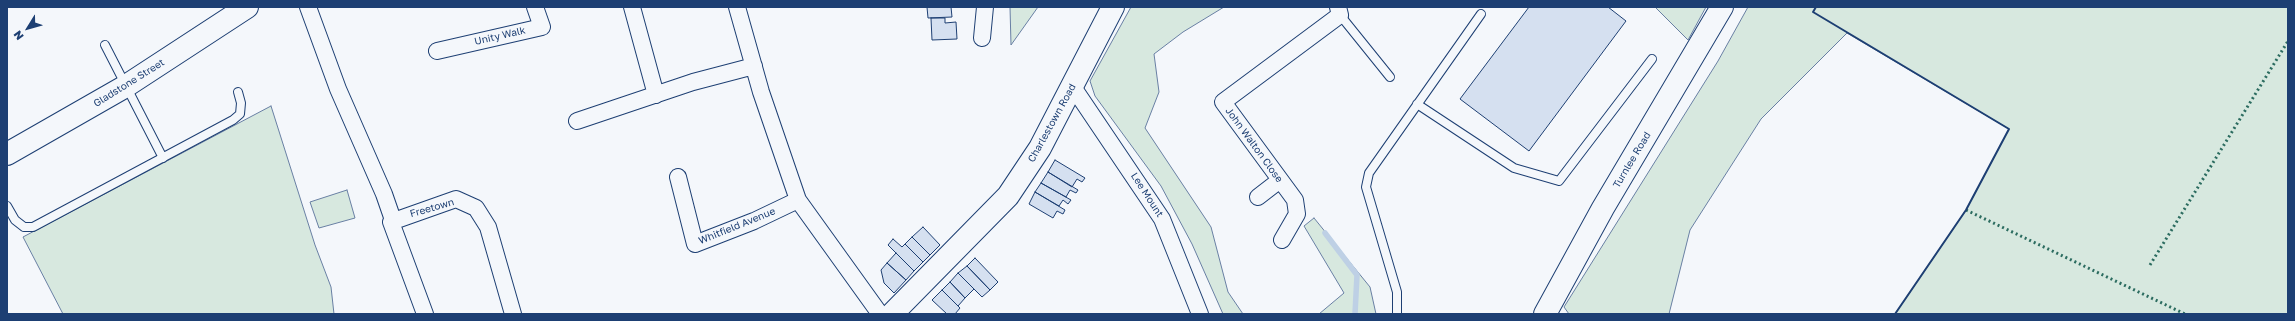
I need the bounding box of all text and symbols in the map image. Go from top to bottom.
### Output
north arrow [8,8,48,48]
street label: Unity Walk [473,24,527,48]
text: N [10,28,26,43]
street label: Gladstone Street [91,56,167,110]
street label: Charlestown Road [1025,82,1079,164]
street label: John Walton Close [1223,105,1285,185]
street label: Turnlee Road [1611,130,1653,190]
street label: Lee Mount [1128,171,1166,219]
street label: Freetown [408,196,456,220]
street label: Whitfield Avenue [697,205,777,247]

